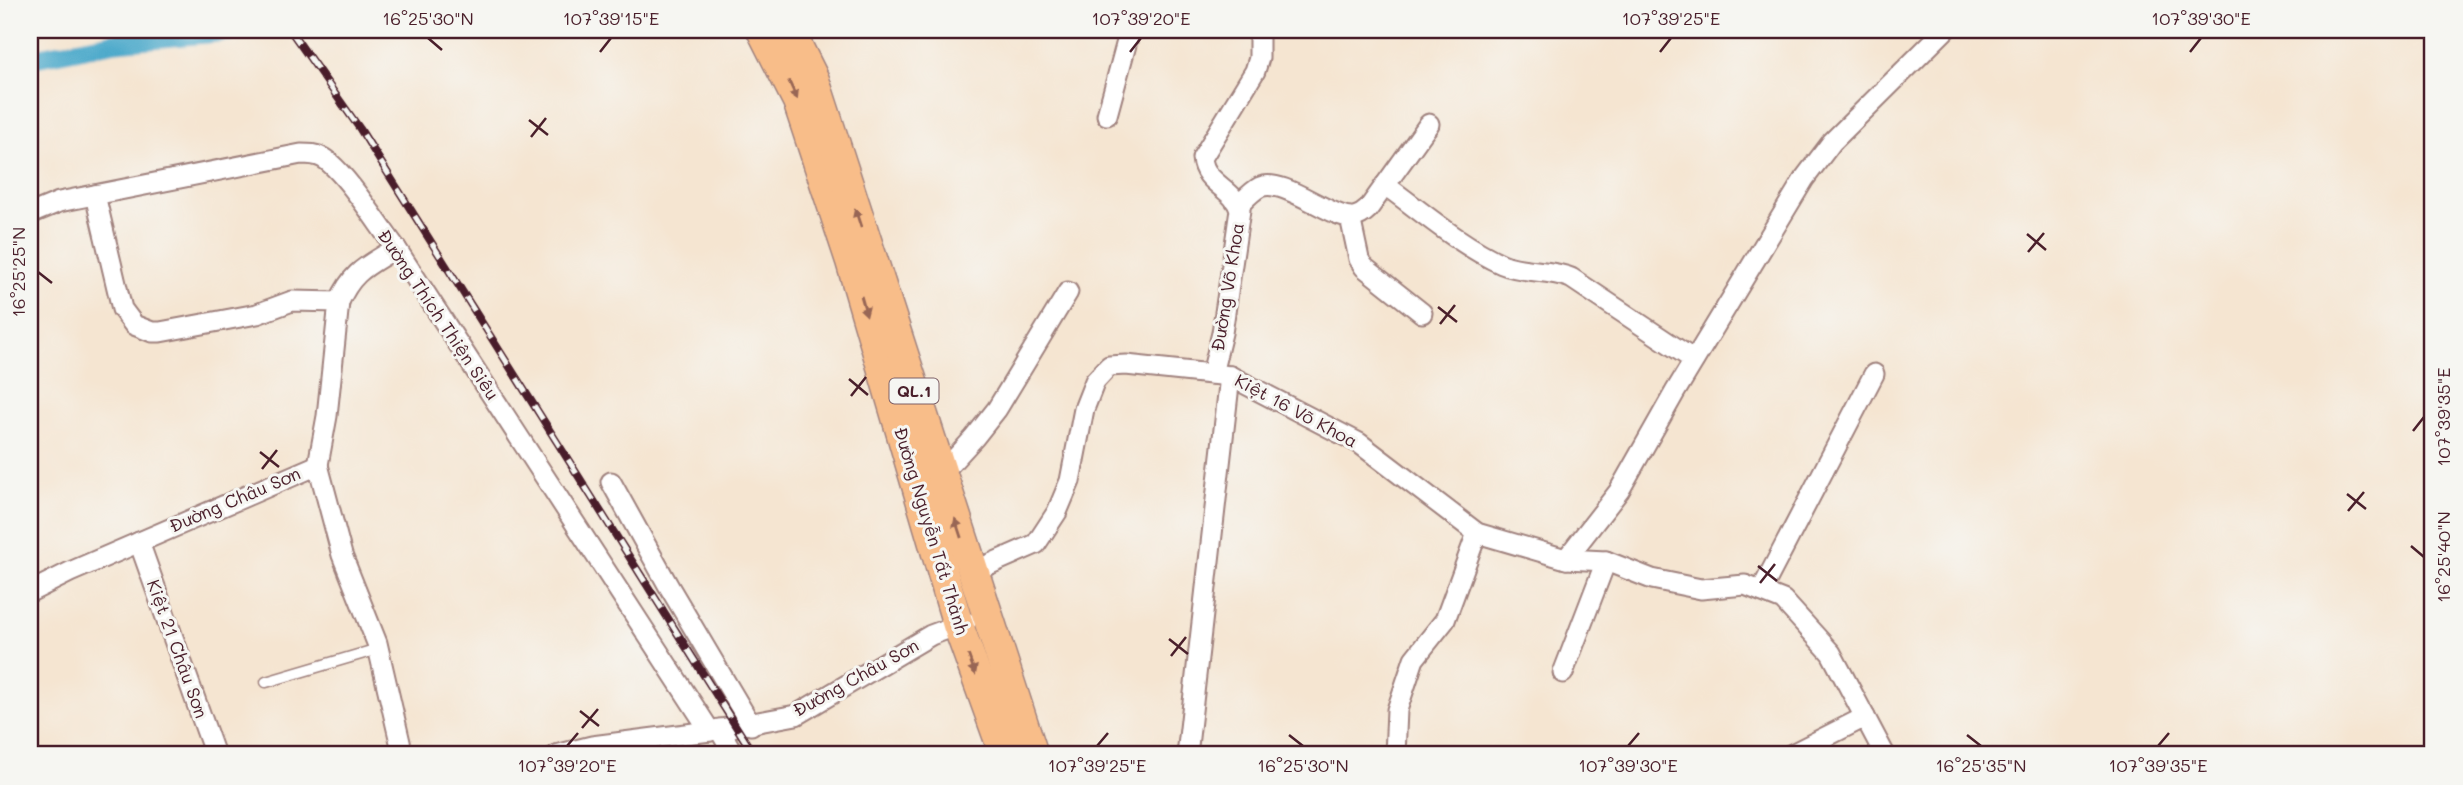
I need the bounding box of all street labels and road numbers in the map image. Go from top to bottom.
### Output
street label: Đường Võ Khoa [1205,221,1249,353]
street label: Đường Thích Thiện Siêu [373,224,505,405]
street label: Kiệt 16 Võ Khoa [1231,368,1362,453]
road number: QL.1 [890,378,939,404]
street label: Đường Nguyễn Tất Thành [889,424,975,637]
street label: Đường Châu Sơn [165,461,304,538]
street label: Kiệt 21 Châu Sơn [142,576,214,721]
street label: Đường Châu Sơn [788,633,923,722]

